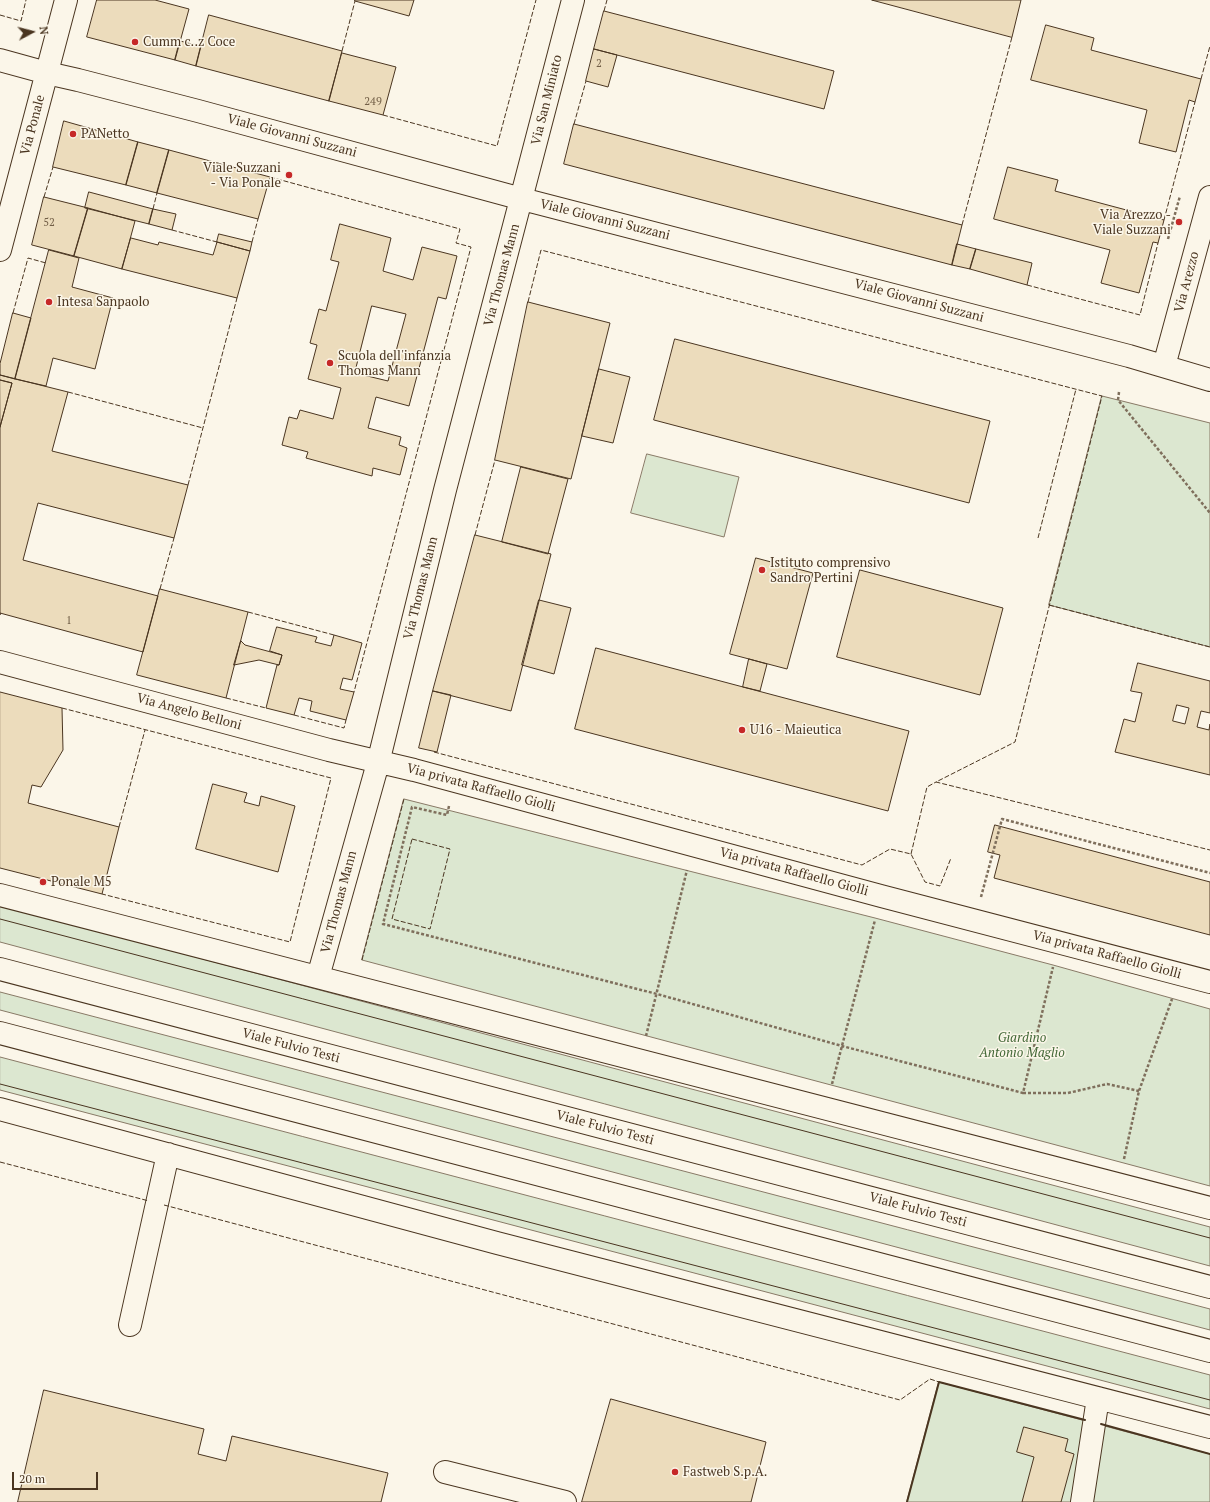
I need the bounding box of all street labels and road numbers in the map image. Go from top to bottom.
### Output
street label: Via San Miniato [528,53,566,147]
street label: Via Ponale [17,93,49,157]
street label: Viale Giovanni Suzzani [226,111,358,161]
street label: Viale Giovanni Suzzani [538,196,672,244]
street label: Via Thomas Mann [481,222,523,328]
street label: Via Arezzo [1171,250,1203,314]
street label: Viale Giovanni Suzzani [853,276,985,326]
street label: Via Thomas Mann [401,535,441,641]
street label: Via Angelo Belloni [135,690,243,734]
street label: Via privata Raffaello Giolli [405,761,557,815]
street label: Via privata Raffaello Giolli [718,845,870,899]
street label: Via Thomas Mann [318,849,360,955]
street label: Via privata Raffaello Giolli [1031,928,1183,982]
street label: Viale Fulvio Testi [240,1025,342,1067]
street label: Viale Fulvio Testi [554,1107,656,1149]
street label: Viale Fulvio Testi [867,1189,969,1231]

